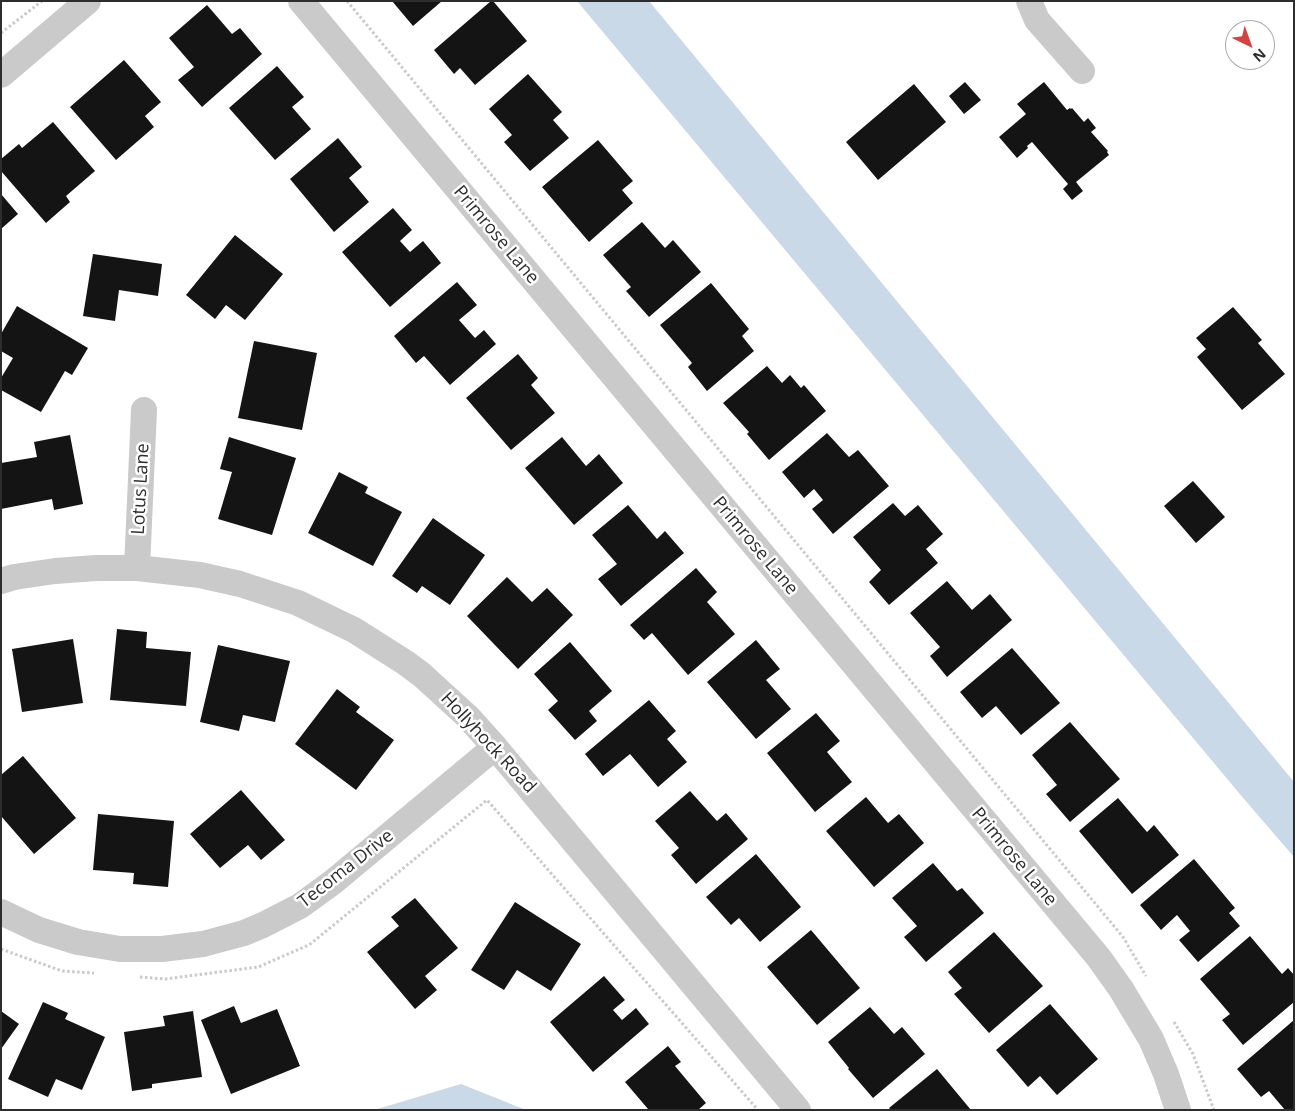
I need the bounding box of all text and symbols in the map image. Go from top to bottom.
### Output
north arrow [1225,20,1275,70]
text: N [1249,45,1270,67]
street label: Primrose Lane [449,182,543,288]
street label: Lotus Lane [128,443,154,535]
street label: Primrose Lane [708,493,802,599]
street label: Hollyhock Road [436,688,540,798]
street label: Primrose Lane [967,804,1061,910]
street label: Tecoma Drive [294,825,398,913]

